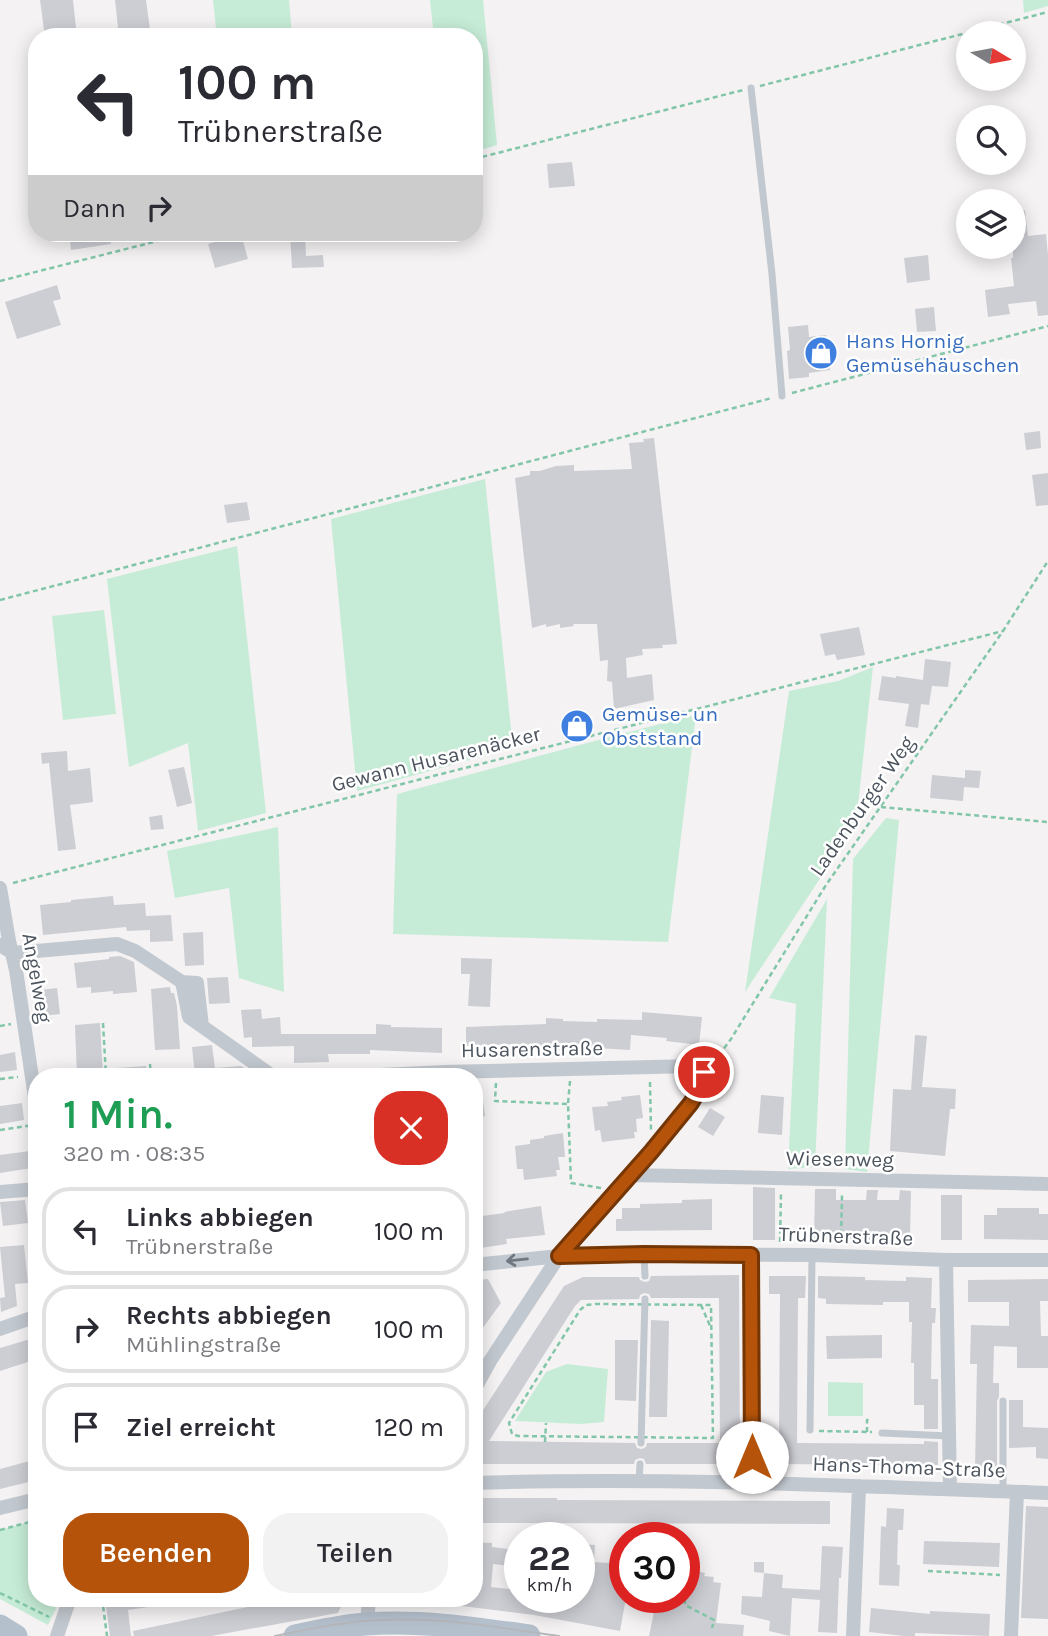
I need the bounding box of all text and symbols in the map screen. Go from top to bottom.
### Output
north arrow [956,21,1026,91]
map controls [956,21,1026,259]
text: 100 m [178,54,316,111]
icon: left [63,56,154,147]
button: search [956,105,1026,175]
text: Trübnerstraße [178,113,383,150]
icon: right [140,189,178,227]
button: layers [956,189,1026,259]
text: Dann [63,193,126,224]
place label: Hans Hornig Gemüsehäuschen [846,329,1019,377]
shop icon: Hans Hornig Gemüsehäuschen [802,334,840,372]
place label: Gemüse- un Obststand [602,702,718,750]
shop icon: Gemüse- un Obststand [558,707,596,745]
street label: Gewann Husarenäcker [329,721,543,797]
street label: Ladenburger Weg [805,731,919,881]
street label: Angelweg [17,931,57,1025]
street label: Husarenstraße [461,1036,603,1062]
pin [674,1042,734,1102]
icon: arrive [685,1053,723,1091]
text: 1 Min. [63,1089,173,1139]
button: close [374,1091,448,1165]
text: 320 m · 08:35 [63,1140,205,1167]
street label: Wiesenweg [786,1146,894,1172]
text: Links abbiegen [126,1202,314,1233]
icon: left [67,1212,105,1250]
text: 100 m [374,1216,444,1247]
street label: Trübnerstraße [778,1222,914,1250]
text: Trübnerstraße [126,1233,273,1260]
one-way arrow [506,1254,529,1267]
text: Rechts abbiegen [126,1300,332,1331]
icon: right [67,1310,105,1348]
text: 100 m [374,1314,444,1345]
text: Mühlingstraße [126,1331,281,1358]
icon: arrive [67,1408,105,1446]
text: Ziel erreicht [126,1412,276,1443]
text: 120 m [374,1412,444,1443]
position arrow [715,1420,789,1494]
street label: Hans-Thoma-Straße [812,1452,1006,1482]
button: Beenden [63,1513,249,1593]
button: Teilen [263,1513,448,1593]
speed limit sign: 30 [609,1522,700,1613]
text: 22 [528,1538,571,1579]
text: km/h [527,1574,572,1596]

